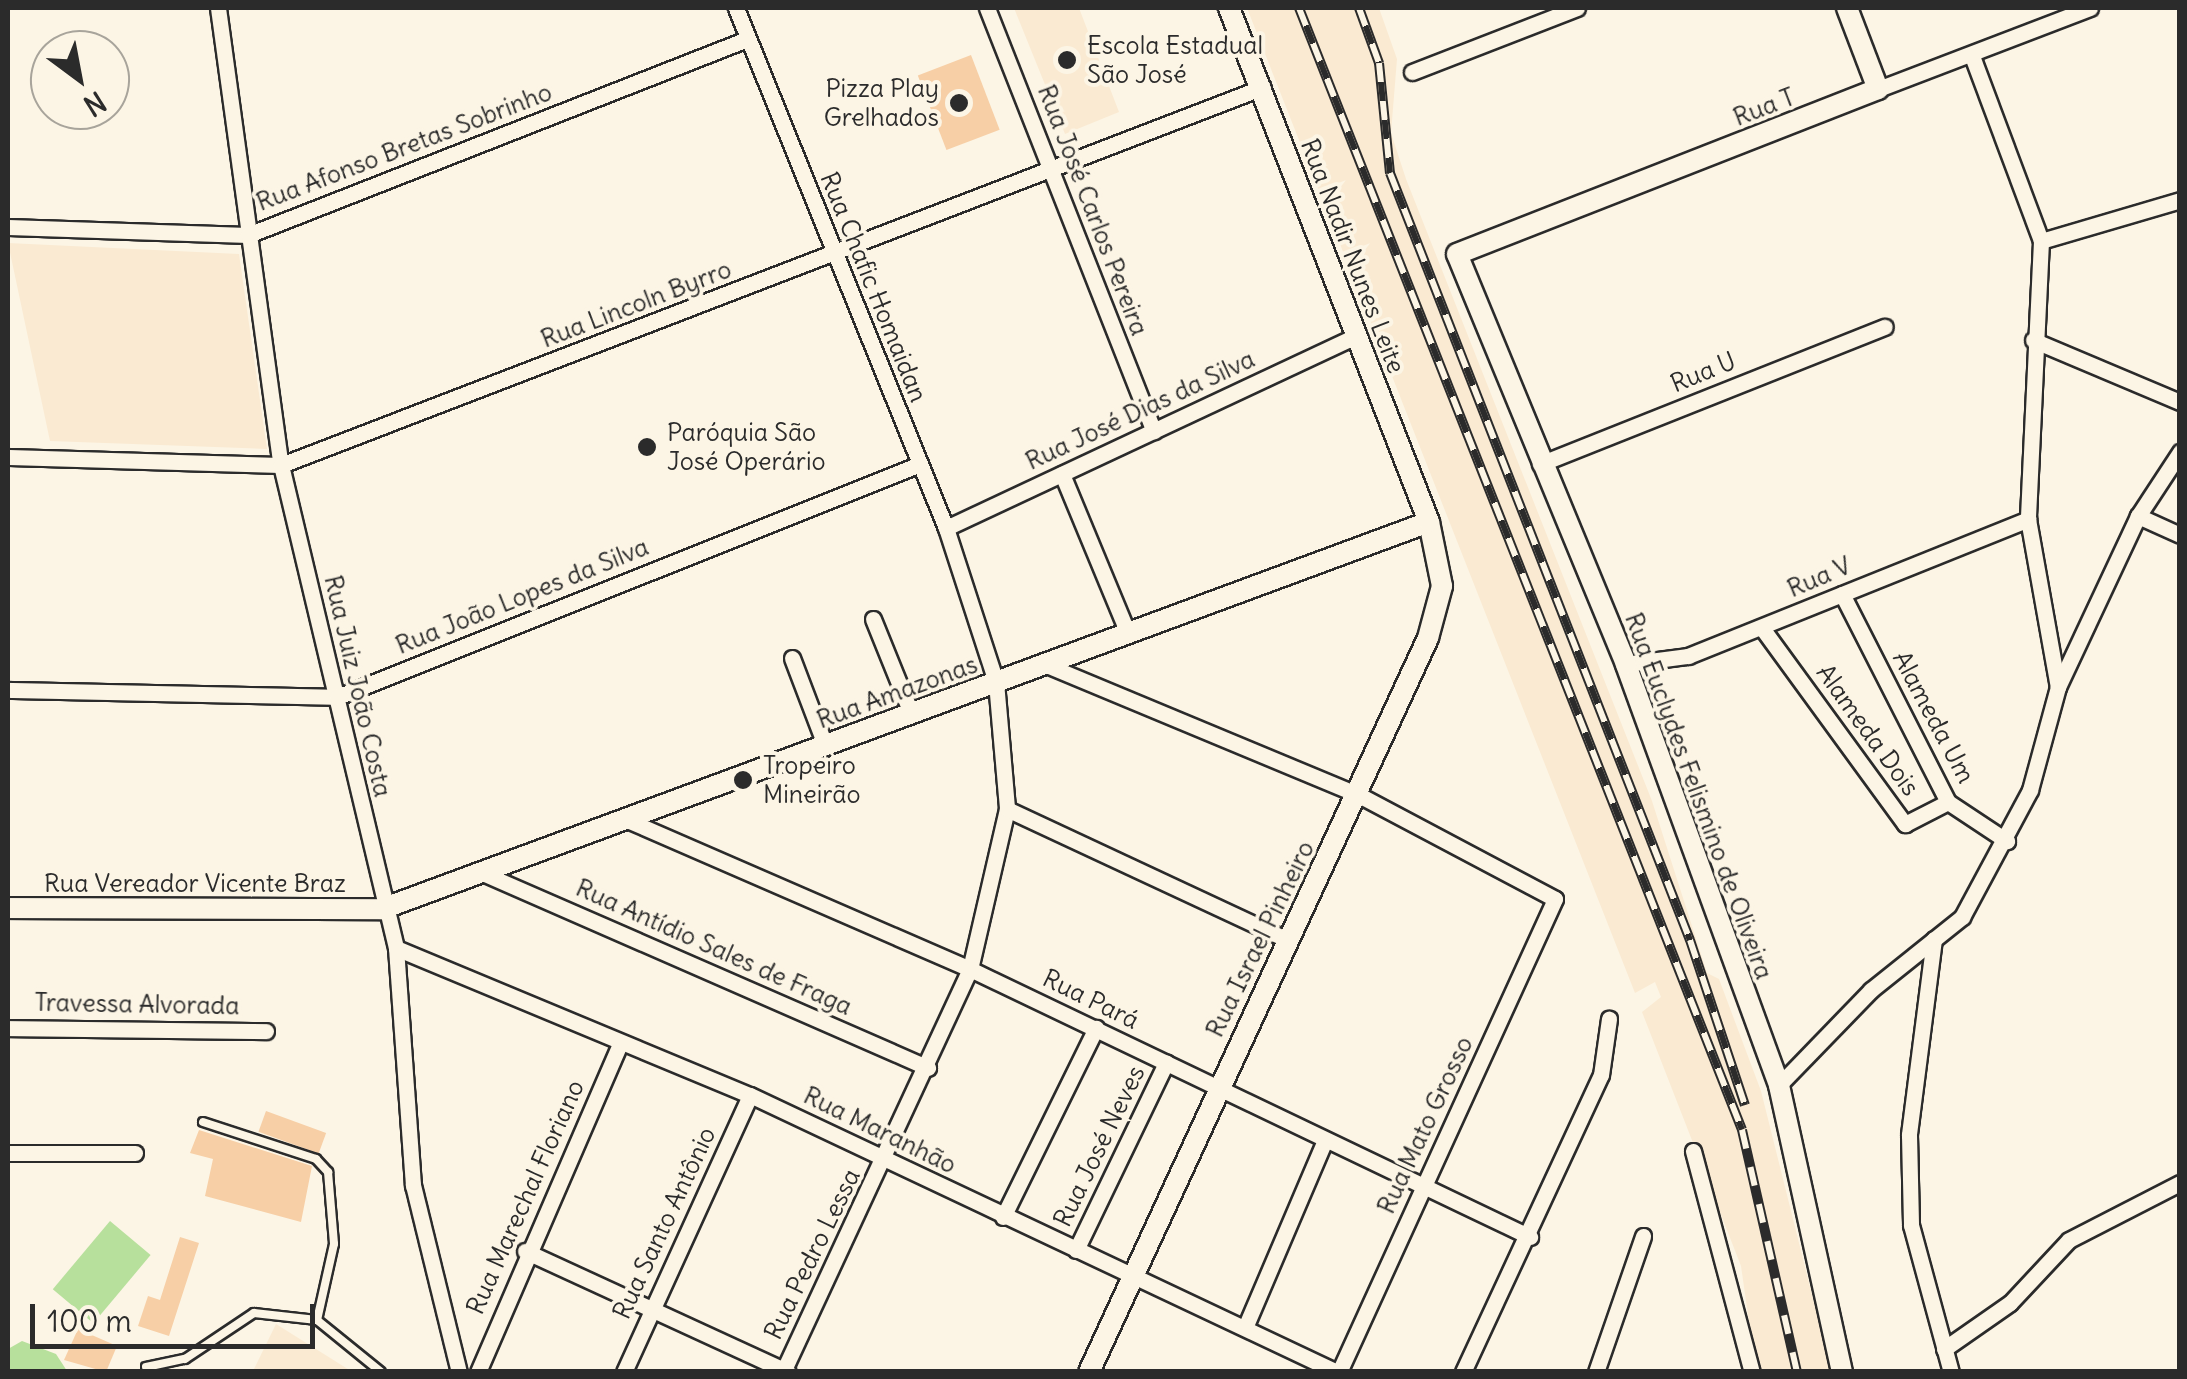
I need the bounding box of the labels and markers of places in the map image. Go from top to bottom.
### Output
place label: Escola Estadual São José [1087,31,1263,90]
marker: Escola Estadual São José [1056,49,1078,71]
place label: Pizza Play Grelhados [824,74,939,133]
marker: Pizza Play Grelhados [948,92,970,114]
place label: Paróquia São José Operário [667,418,826,477]
marker: Paróquia São José Operário [636,436,658,458]
place label: Tropeiro Mineirão [763,751,860,810]
marker: Tropeiro Mineirão [732,769,754,791]

